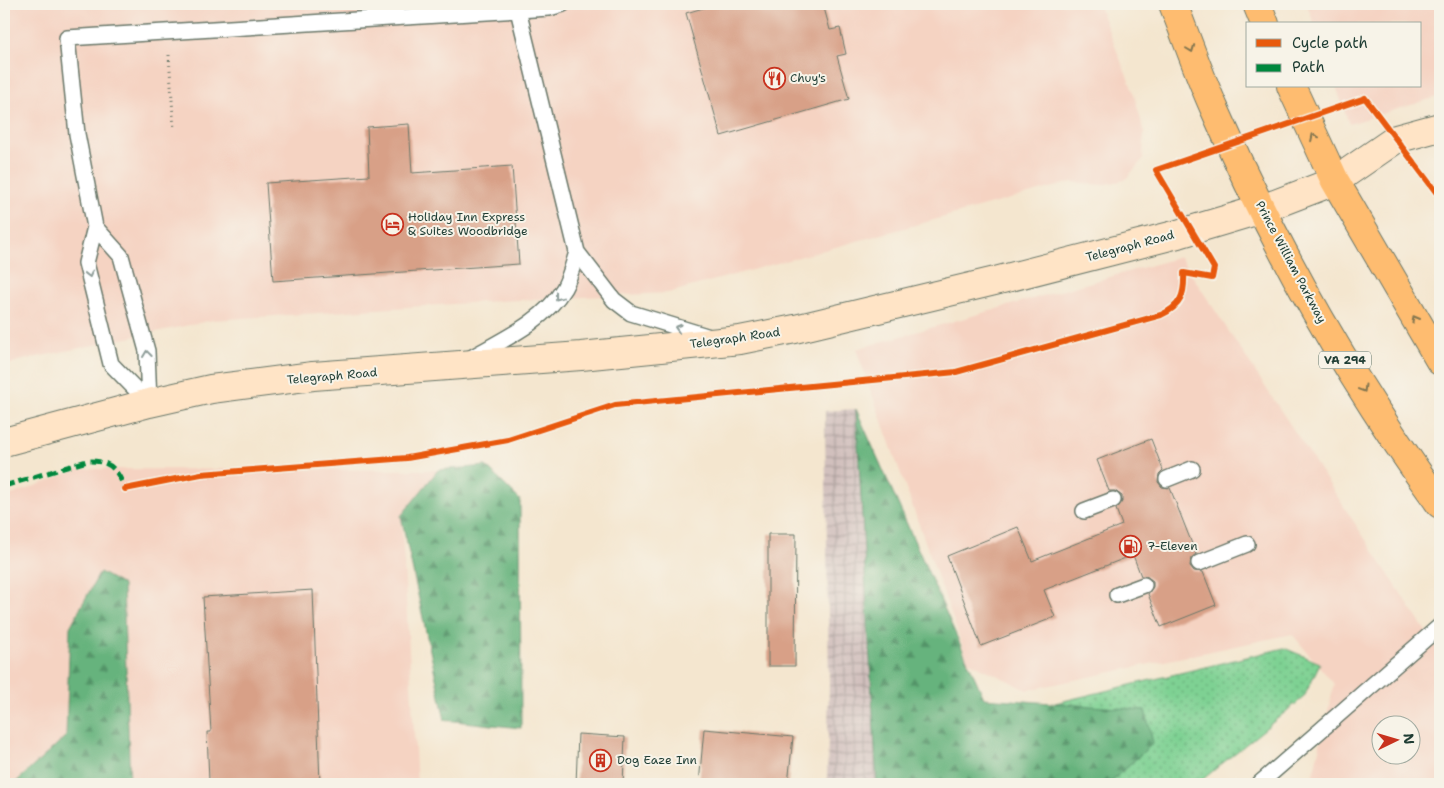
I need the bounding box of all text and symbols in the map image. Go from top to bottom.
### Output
legend [1246,22,1422,88]
text: Cycle path [1292,33,1368,53]
one-way arrow [1185,44,1195,53]
text: Path [1292,57,1325,77]
restaurant icon: Chuy's [762,66,786,90]
place label: Chuy's [790,70,826,86]
one-way arrow [1309,133,1320,142]
street label: Prince William Parkway [1252,198,1330,326]
place label: Holiday Inn Express & Suites Woodbridge [408,209,528,239]
hotel icon: Holiday Inn Express & Suites Woodbridge [380,212,404,236]
street label: Telegraph Road [1084,226,1176,265]
one-way arrow [83,270,94,279]
one-way arrow [555,291,564,301]
one-way arrow [1411,316,1421,325]
one-way arrow [674,323,683,333]
street label: Telegraph Road [689,324,781,352]
one-way arrow [142,350,153,358]
road number: VA 294 [1319,352,1371,368]
street label: Telegraph Road [286,364,378,388]
one-way arrow [1356,383,1366,392]
fuel station icon: 7-Eleven [1119,534,1143,558]
place label: 7-Eleven [1147,538,1198,554]
north arrow [1372,716,1422,766]
text: N [1400,733,1418,745]
building icon: Dog Eaze Inn [589,748,613,772]
place label: Dog Eaze Inn [617,752,697,768]

